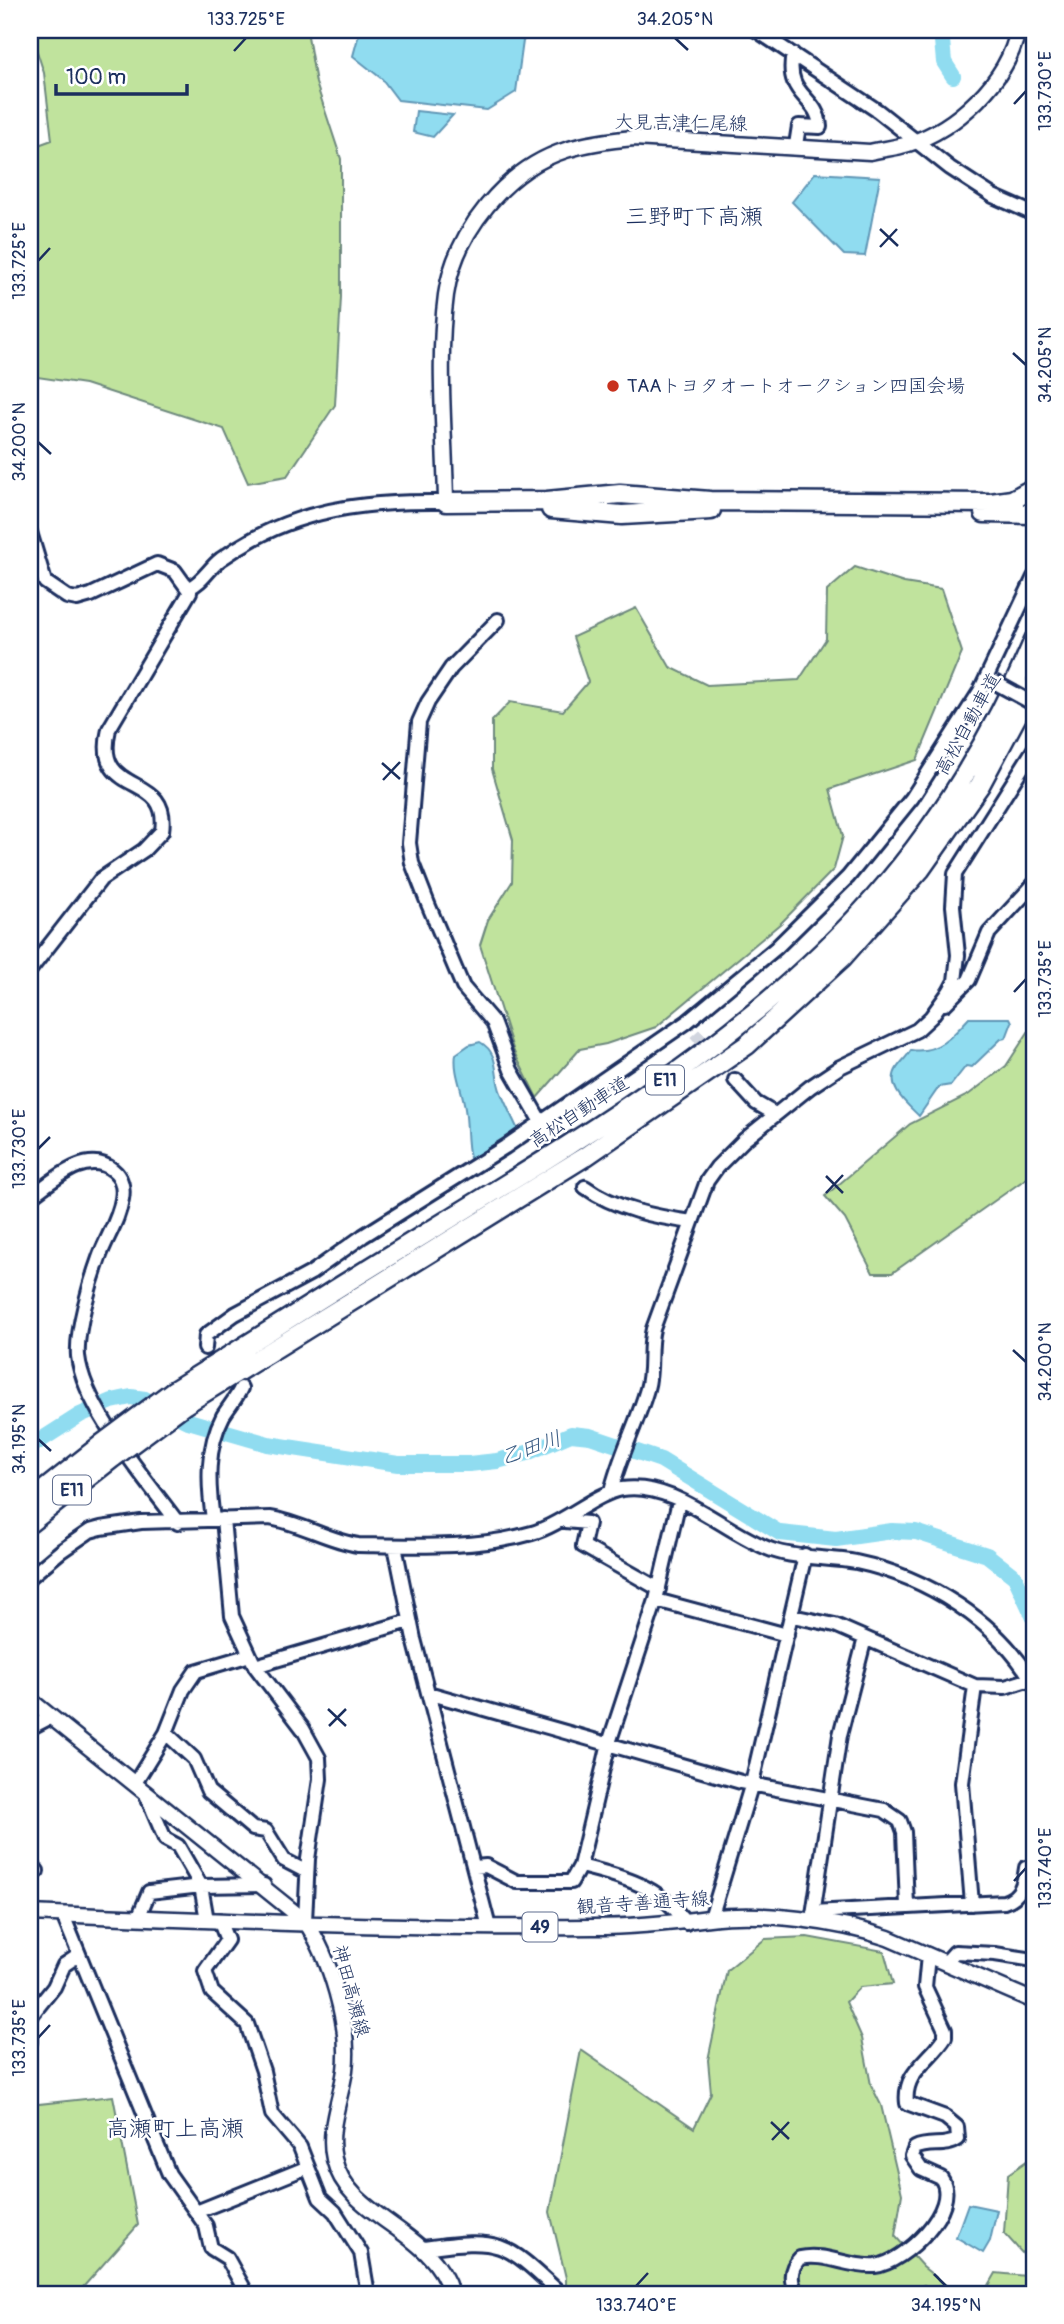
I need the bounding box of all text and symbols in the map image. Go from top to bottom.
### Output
text: 133.725°E [207,8,285,31]
text: 34.205°N [637,8,713,31]
text: 133.730°E [1034,51,1057,131]
scale bar [56,52,187,96]
text: 100 m [66,64,126,91]
street label: 大見吉津仁尾線 [614,110,748,136]
district label: 三野町下高瀬 [625,202,763,231]
text: 133.725°E [8,222,31,300]
text: 34.205°N [1034,327,1057,403]
place label: TAAトヨタオートオークション四国会場 [627,374,965,398]
marker: TAAトヨタオートオークション四国会場 [605,378,621,394]
text: 34.200°N [8,402,31,482]
street label: 高松自動車道 [930,668,1006,780]
text: 133.735°E [1034,940,1057,1018]
road number: E11 [646,1065,684,1094]
street label: 高松自動車道 [525,1071,633,1153]
text: 133.730°E [8,1109,31,1189]
text: 34.200°N [1034,1322,1057,1402]
text: 34.195°N [8,1404,31,1474]
water label: 乙田川 [497,1425,565,1471]
road number: E11 [53,1476,91,1504]
text: 133.740°E [1034,1828,1057,1908]
street label: 観音寺善通寺線 [576,1886,710,1920]
road number: 49 [522,1912,558,1941]
street label: 神田高瀬線 [327,1942,375,2040]
text: 133.735°E [8,1999,31,2077]
district label: 高瀬町上高瀬 [106,2114,244,2143]
text: 133.740°E [596,2294,676,2317]
text: 34.195°N [911,2294,981,2317]

